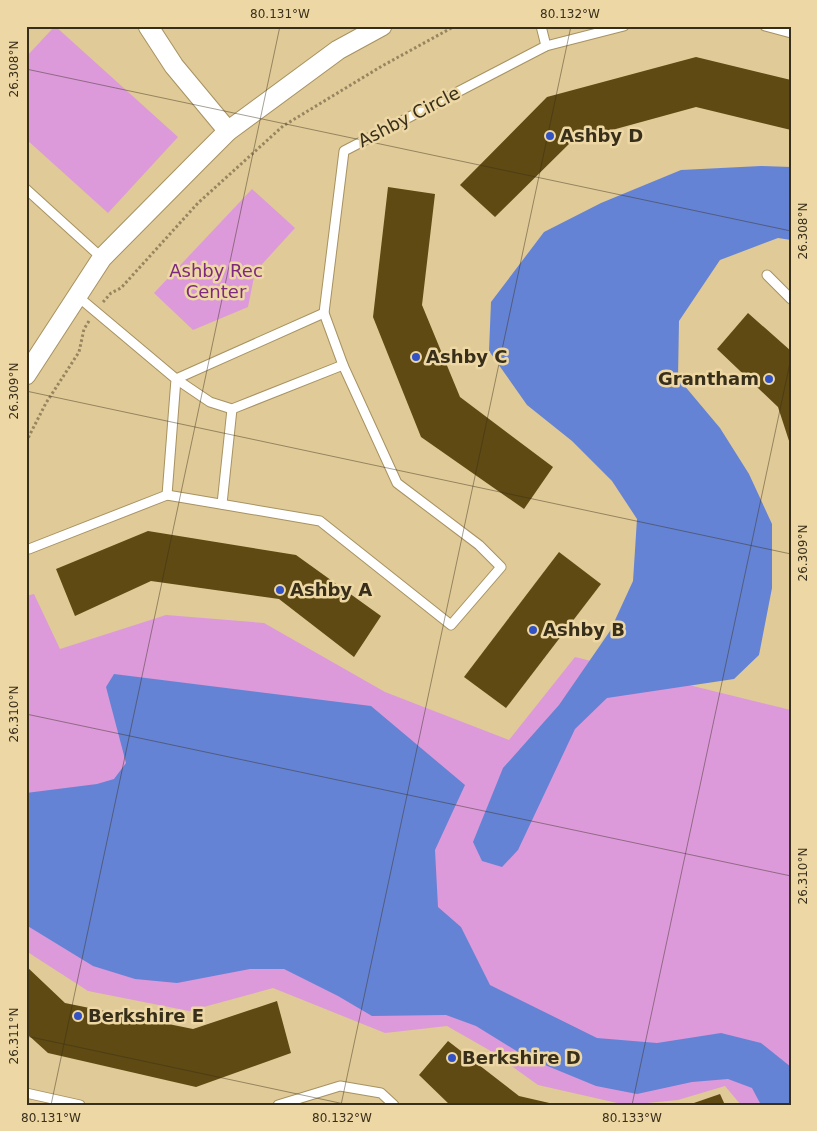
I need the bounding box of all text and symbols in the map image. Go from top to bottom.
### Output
text: 80.131°W [250,7,310,21]
text: 80.132°W [540,7,600,21]
text: 26.308°N [7,41,21,97]
street label: Ashby Circle [354,82,463,151]
place label: Ashby D [560,125,643,146]
marker: Ashby D [544,130,556,142]
text: 26.308°N [796,203,810,259]
park label: Ashby Rec Center [169,260,263,302]
place label: Ashby C [426,346,508,367]
marker: Ashby C [410,351,422,363]
text: 26.309°N [7,363,21,419]
place label: Grantham [658,368,759,389]
marker: Grantham [763,373,775,385]
text: 26.309°N [796,525,810,581]
place label: Ashby A [290,579,372,600]
marker: Ashby A [274,584,286,596]
place label: Ashby B [543,619,625,640]
marker: Ashby B [527,624,539,636]
text: 26.310°N [7,686,21,742]
text: 26.310°N [796,848,810,904]
place label: Berkshire E [88,1005,204,1026]
text: 26.311°N [7,1008,21,1064]
marker: Berkshire E [72,1010,84,1022]
place label: Berkshire D [462,1047,581,1068]
marker: Berkshire D [446,1052,458,1064]
text: 80.131°W [21,1111,81,1125]
text: 80.132°W [312,1111,372,1125]
text: 80.133°W [602,1111,662,1125]

